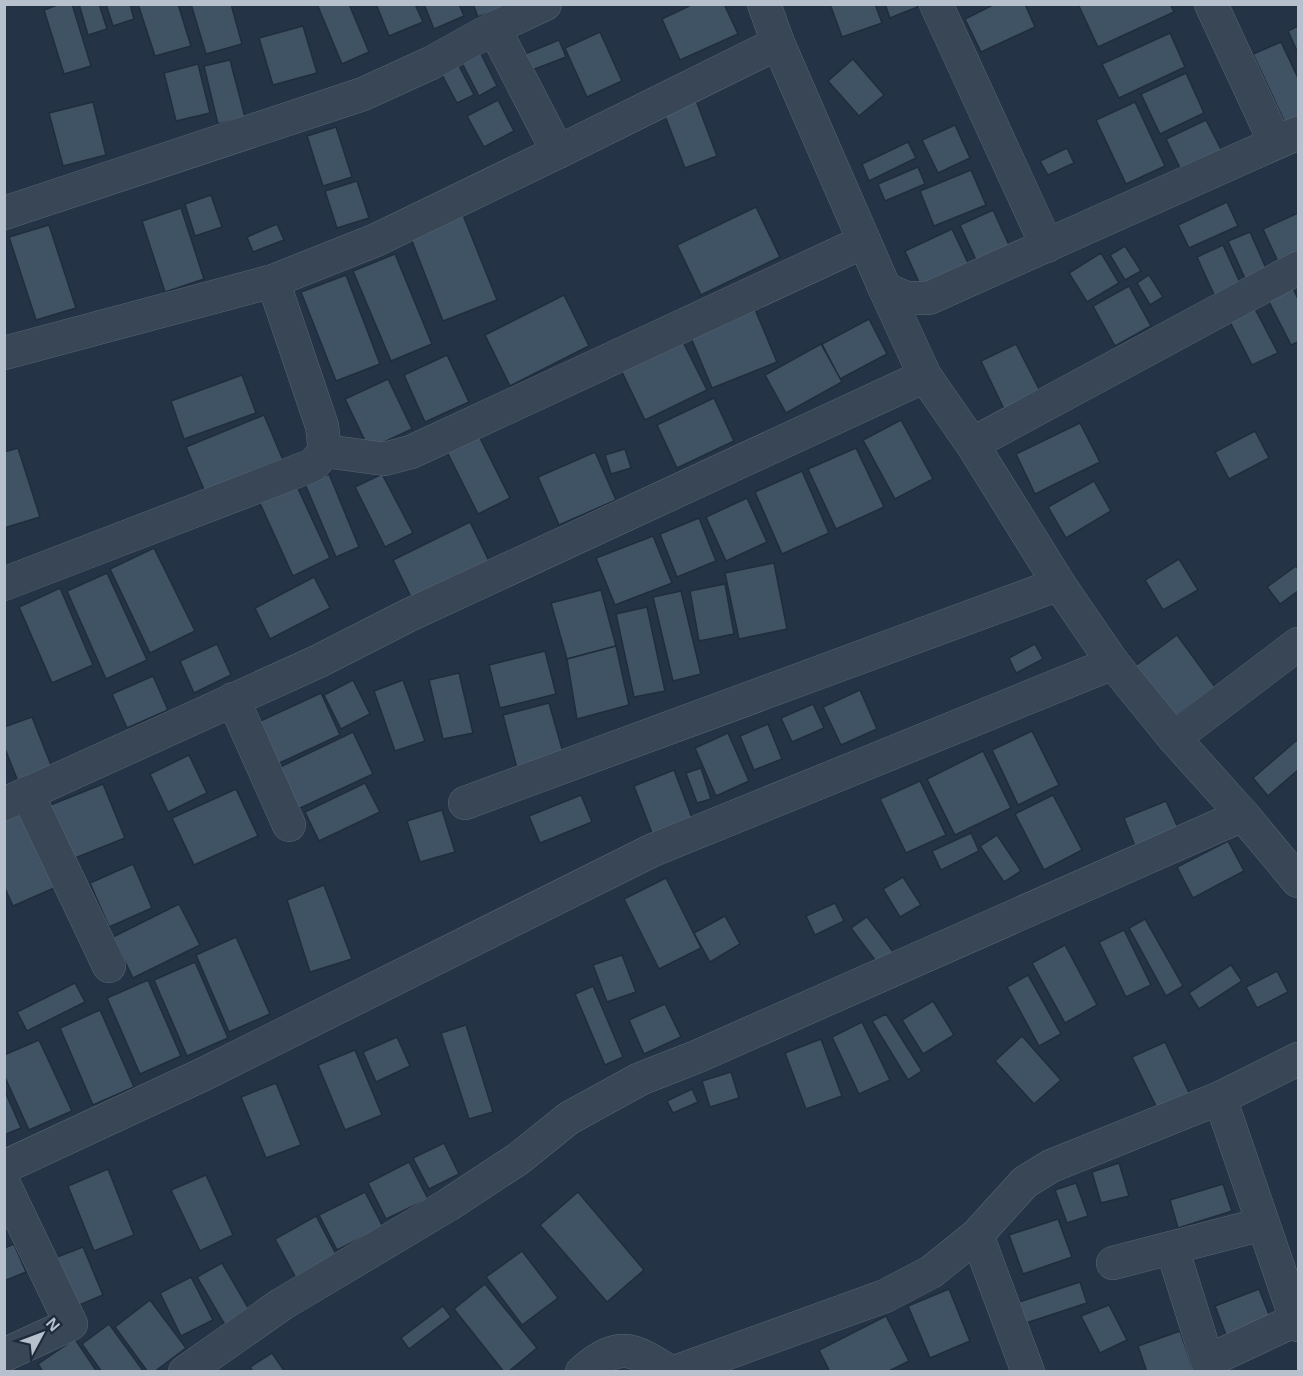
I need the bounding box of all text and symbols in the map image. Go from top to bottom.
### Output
north arrow [12,1304,72,1364]
text: N [43,1315,63,1334]

